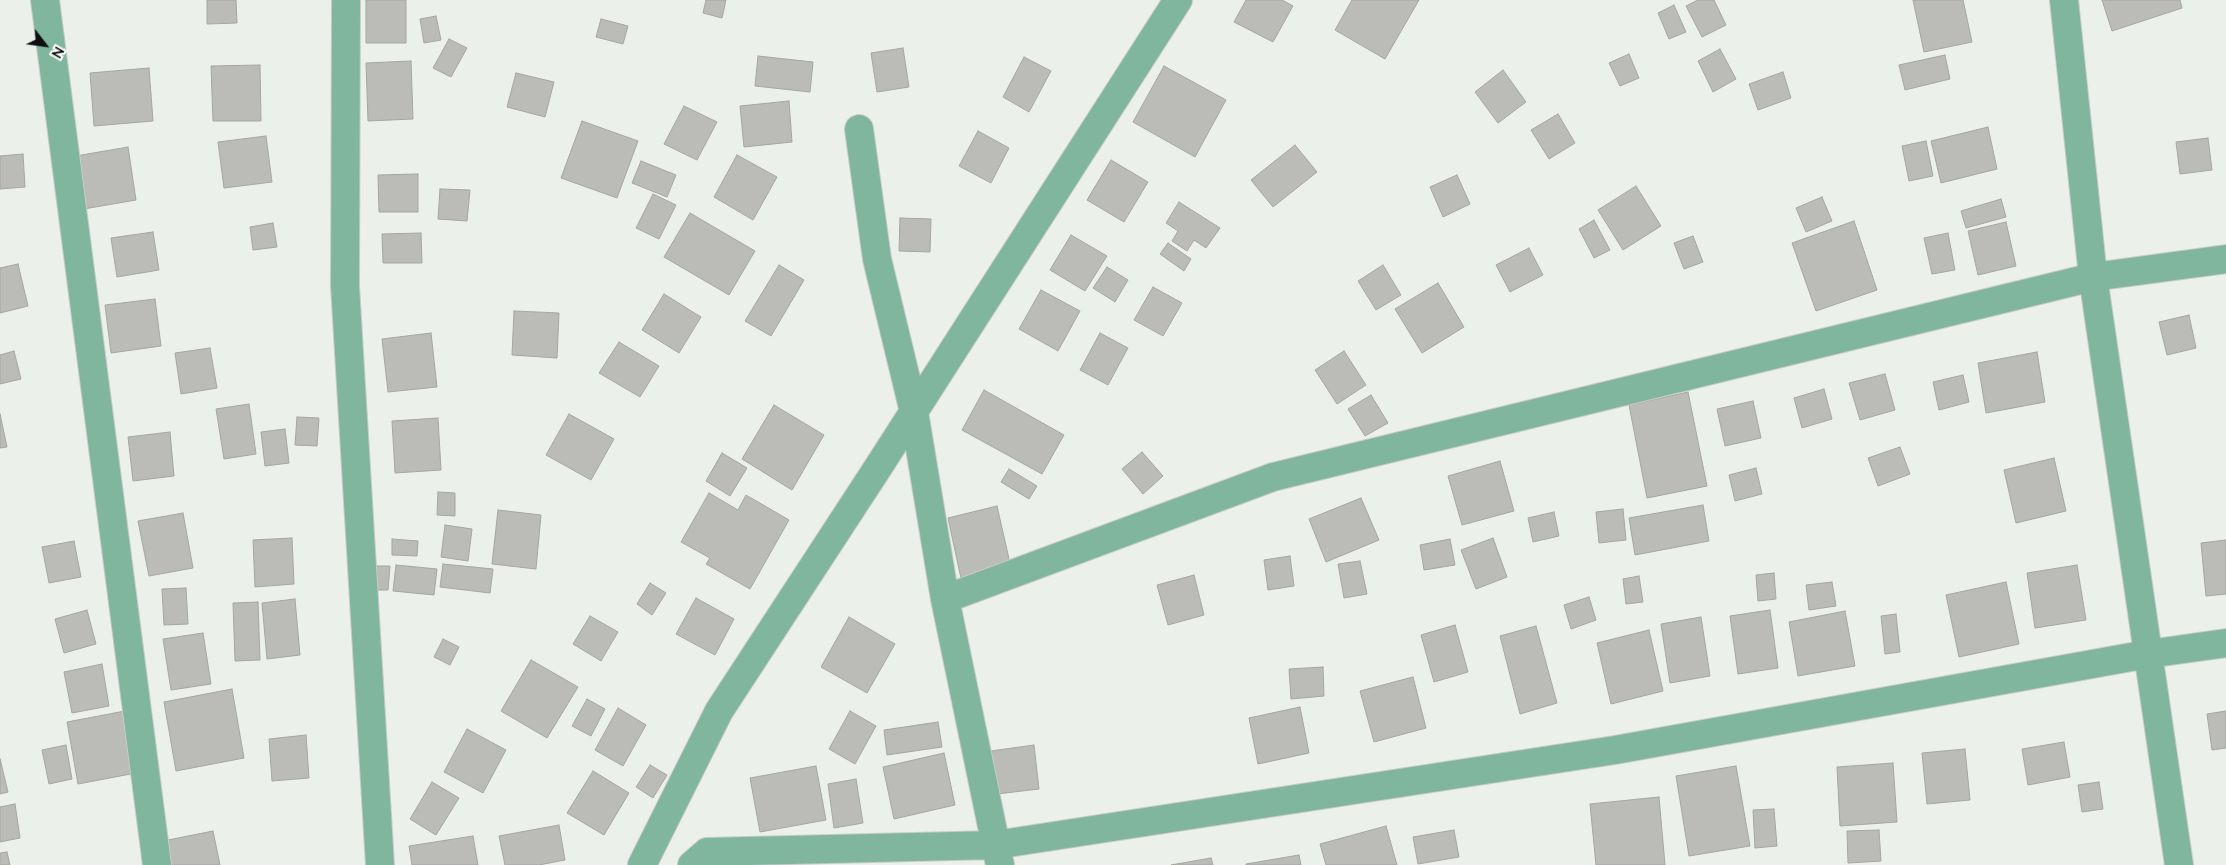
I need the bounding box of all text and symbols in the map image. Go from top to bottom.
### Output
north arrow [20,20,70,70]
text: N [48,43,68,62]

